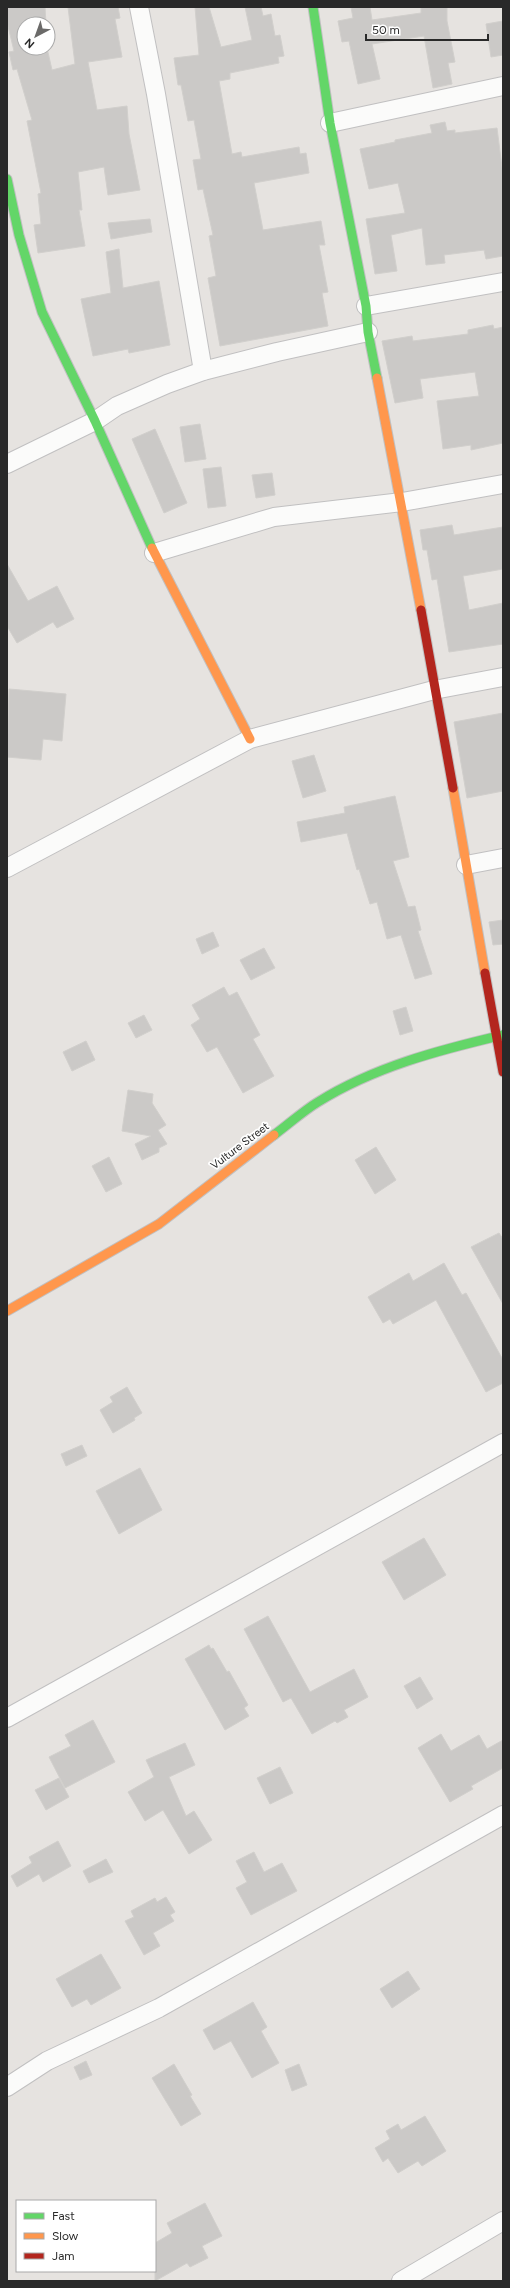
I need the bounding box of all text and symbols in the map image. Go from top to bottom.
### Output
north arrow [16,16,56,56]
scale bar [366,16,488,42]
text: 50 m [372,23,400,37]
text: N [22,35,37,51]
street label: Vulture Street [208,1120,272,1172]
legend [16,2200,156,2272]
text: Fast [52,2209,75,2223]
text: Slow [52,2229,79,2243]
text: Jam [52,2249,75,2263]

